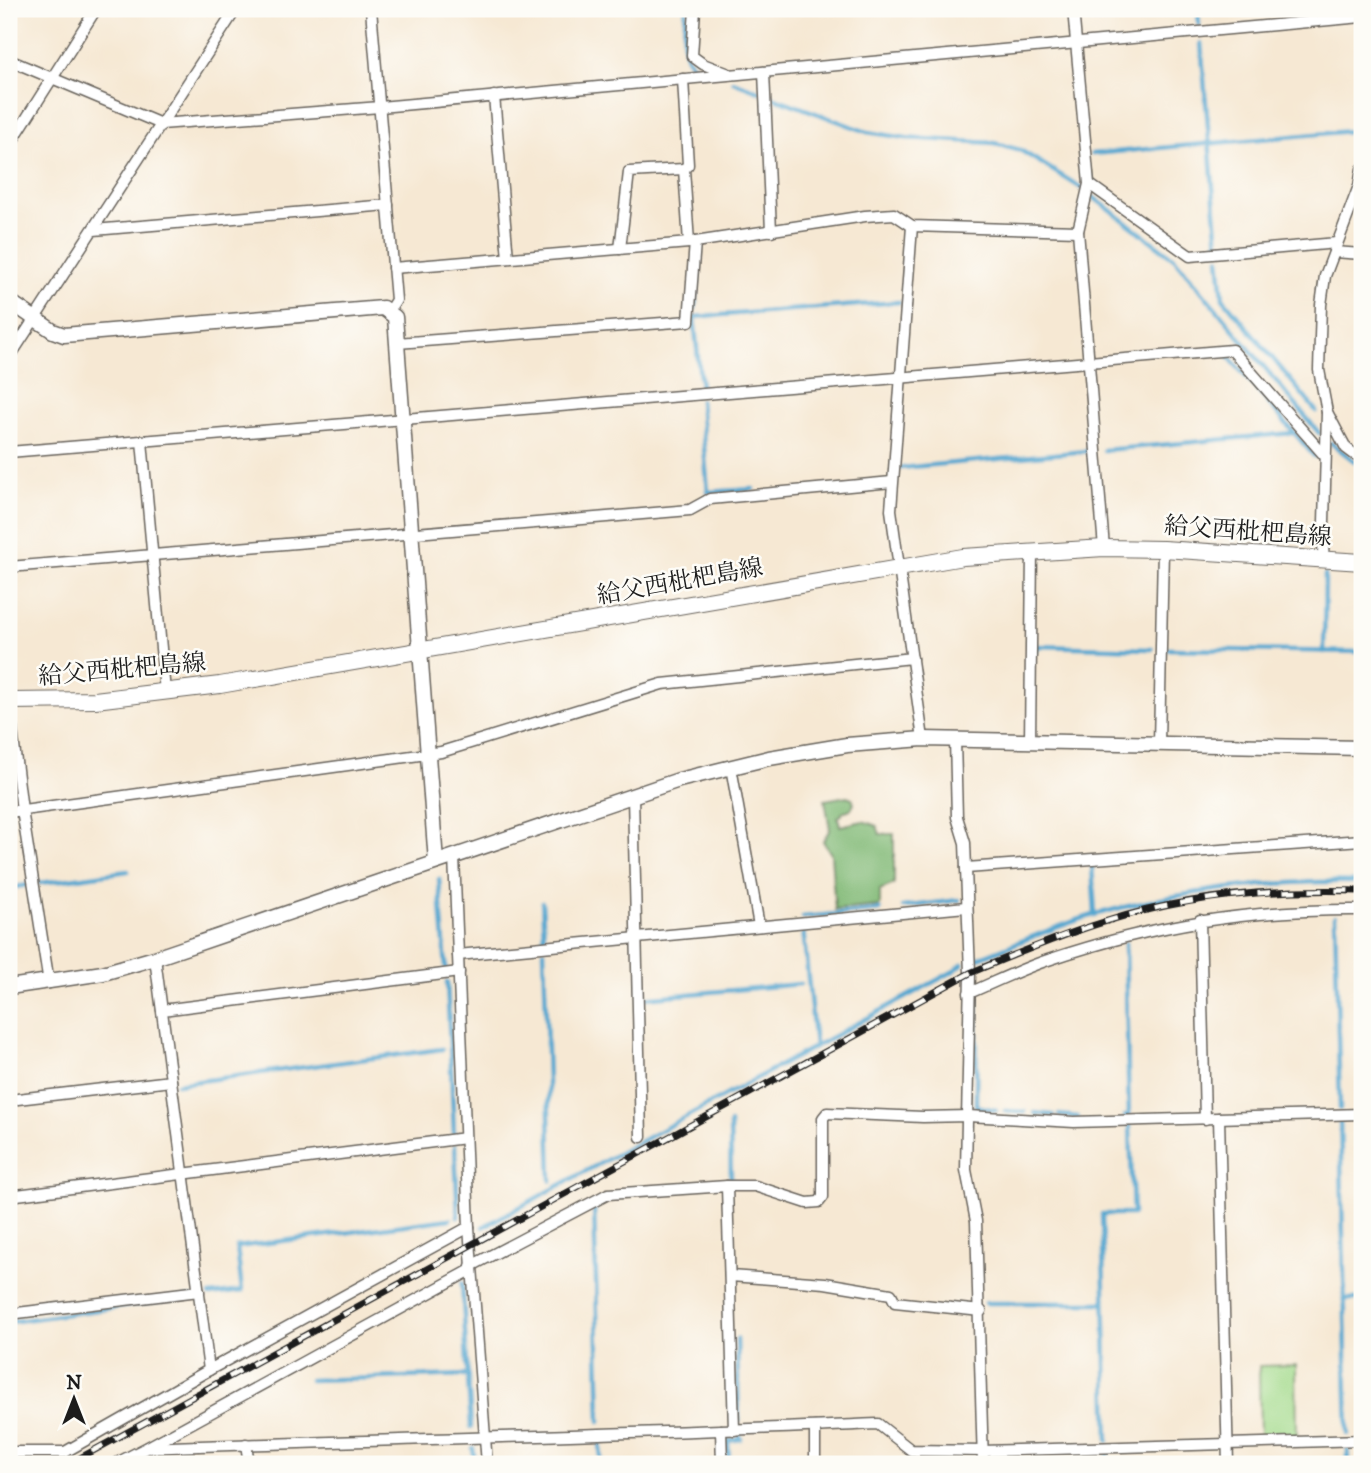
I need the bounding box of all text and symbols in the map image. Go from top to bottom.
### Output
street label: 給父西枇杷島線 [1163,511,1333,553]
street label: 給父西枇杷島線 [595,553,765,611]
street label: 給父西枇杷島線 [37,648,207,692]
north arrow [38,1364,108,1434]
text: N [66,1372,82,1395]

